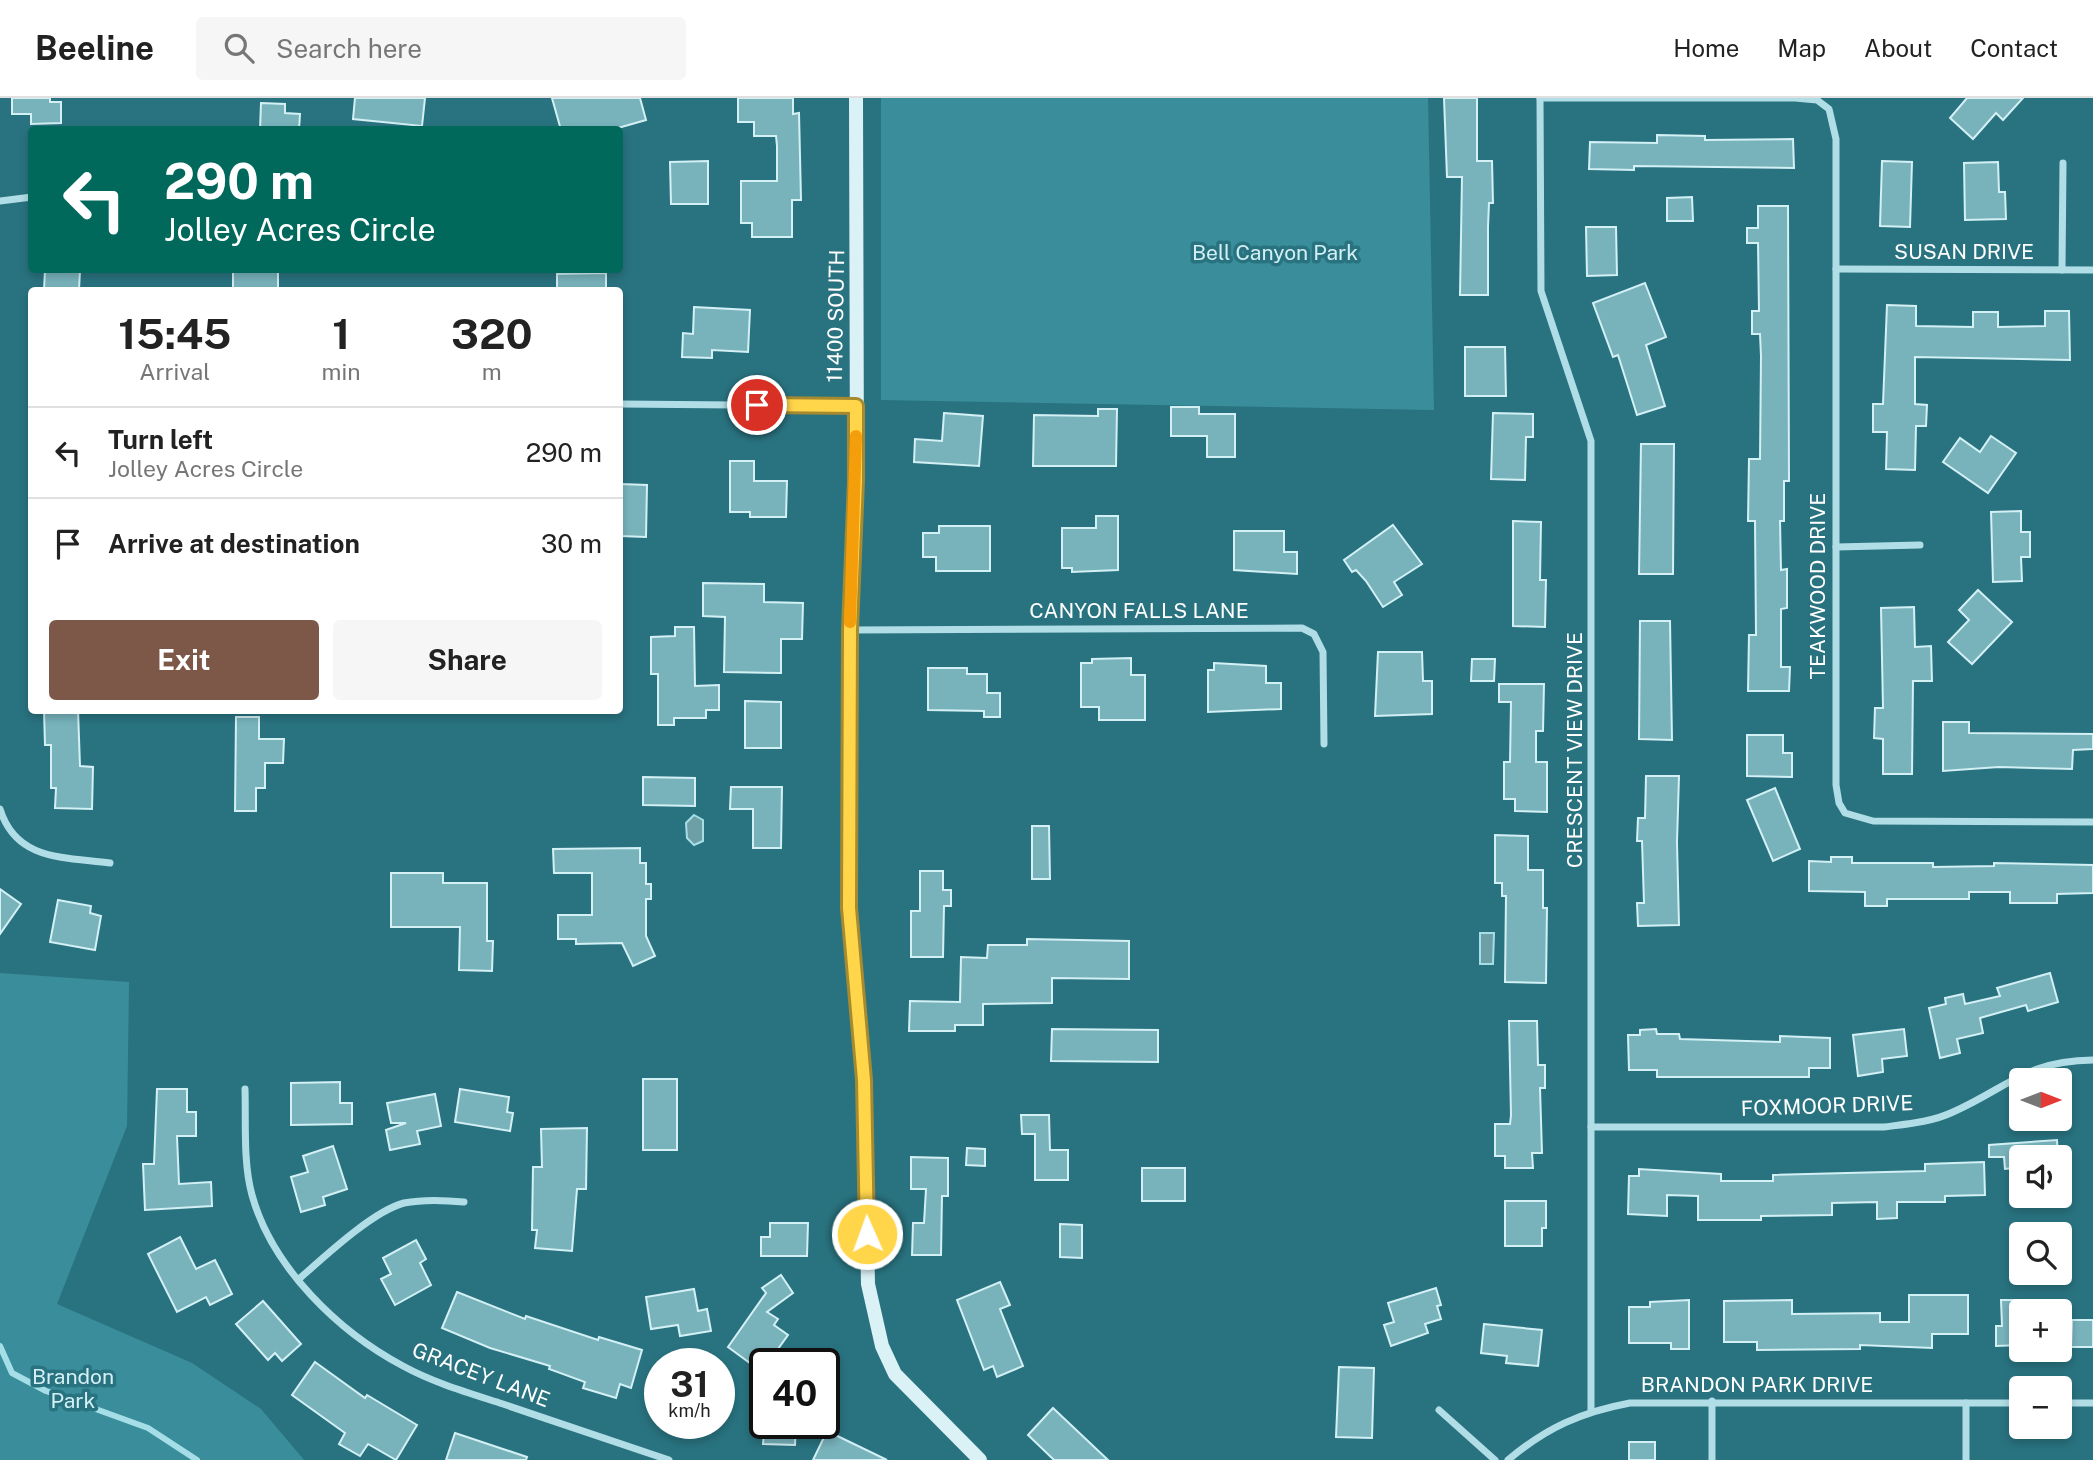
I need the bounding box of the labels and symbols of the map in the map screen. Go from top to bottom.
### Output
street label: SUSAN DRIVE [1894,239,2034,264]
park label: Bell Canyon Park [1192,240,1358,265]
street label: 11400 SOUTH [822,249,849,383]
pin [727,375,787,435]
street label: TEAKWOOD DRIVE [1805,493,1830,679]
street label: CANYON FALLS LANE [1029,598,1249,623]
street label: CRESCENT VIEW DRIVE [1562,632,1587,868]
north arrow [2009,1068,2072,1130]
street label: FOXMOOR DRIVE [1740,1090,1914,1121]
position arrow [830,1197,904,1271]
street label: GRACEY LANE [409,1337,554,1412]
speed limit sign: 40 [749,1348,840,1439]
park label: Brandon Park [32,1364,114,1413]
street label: BRANDON PARK DRIVE [1641,1372,1873,1397]

